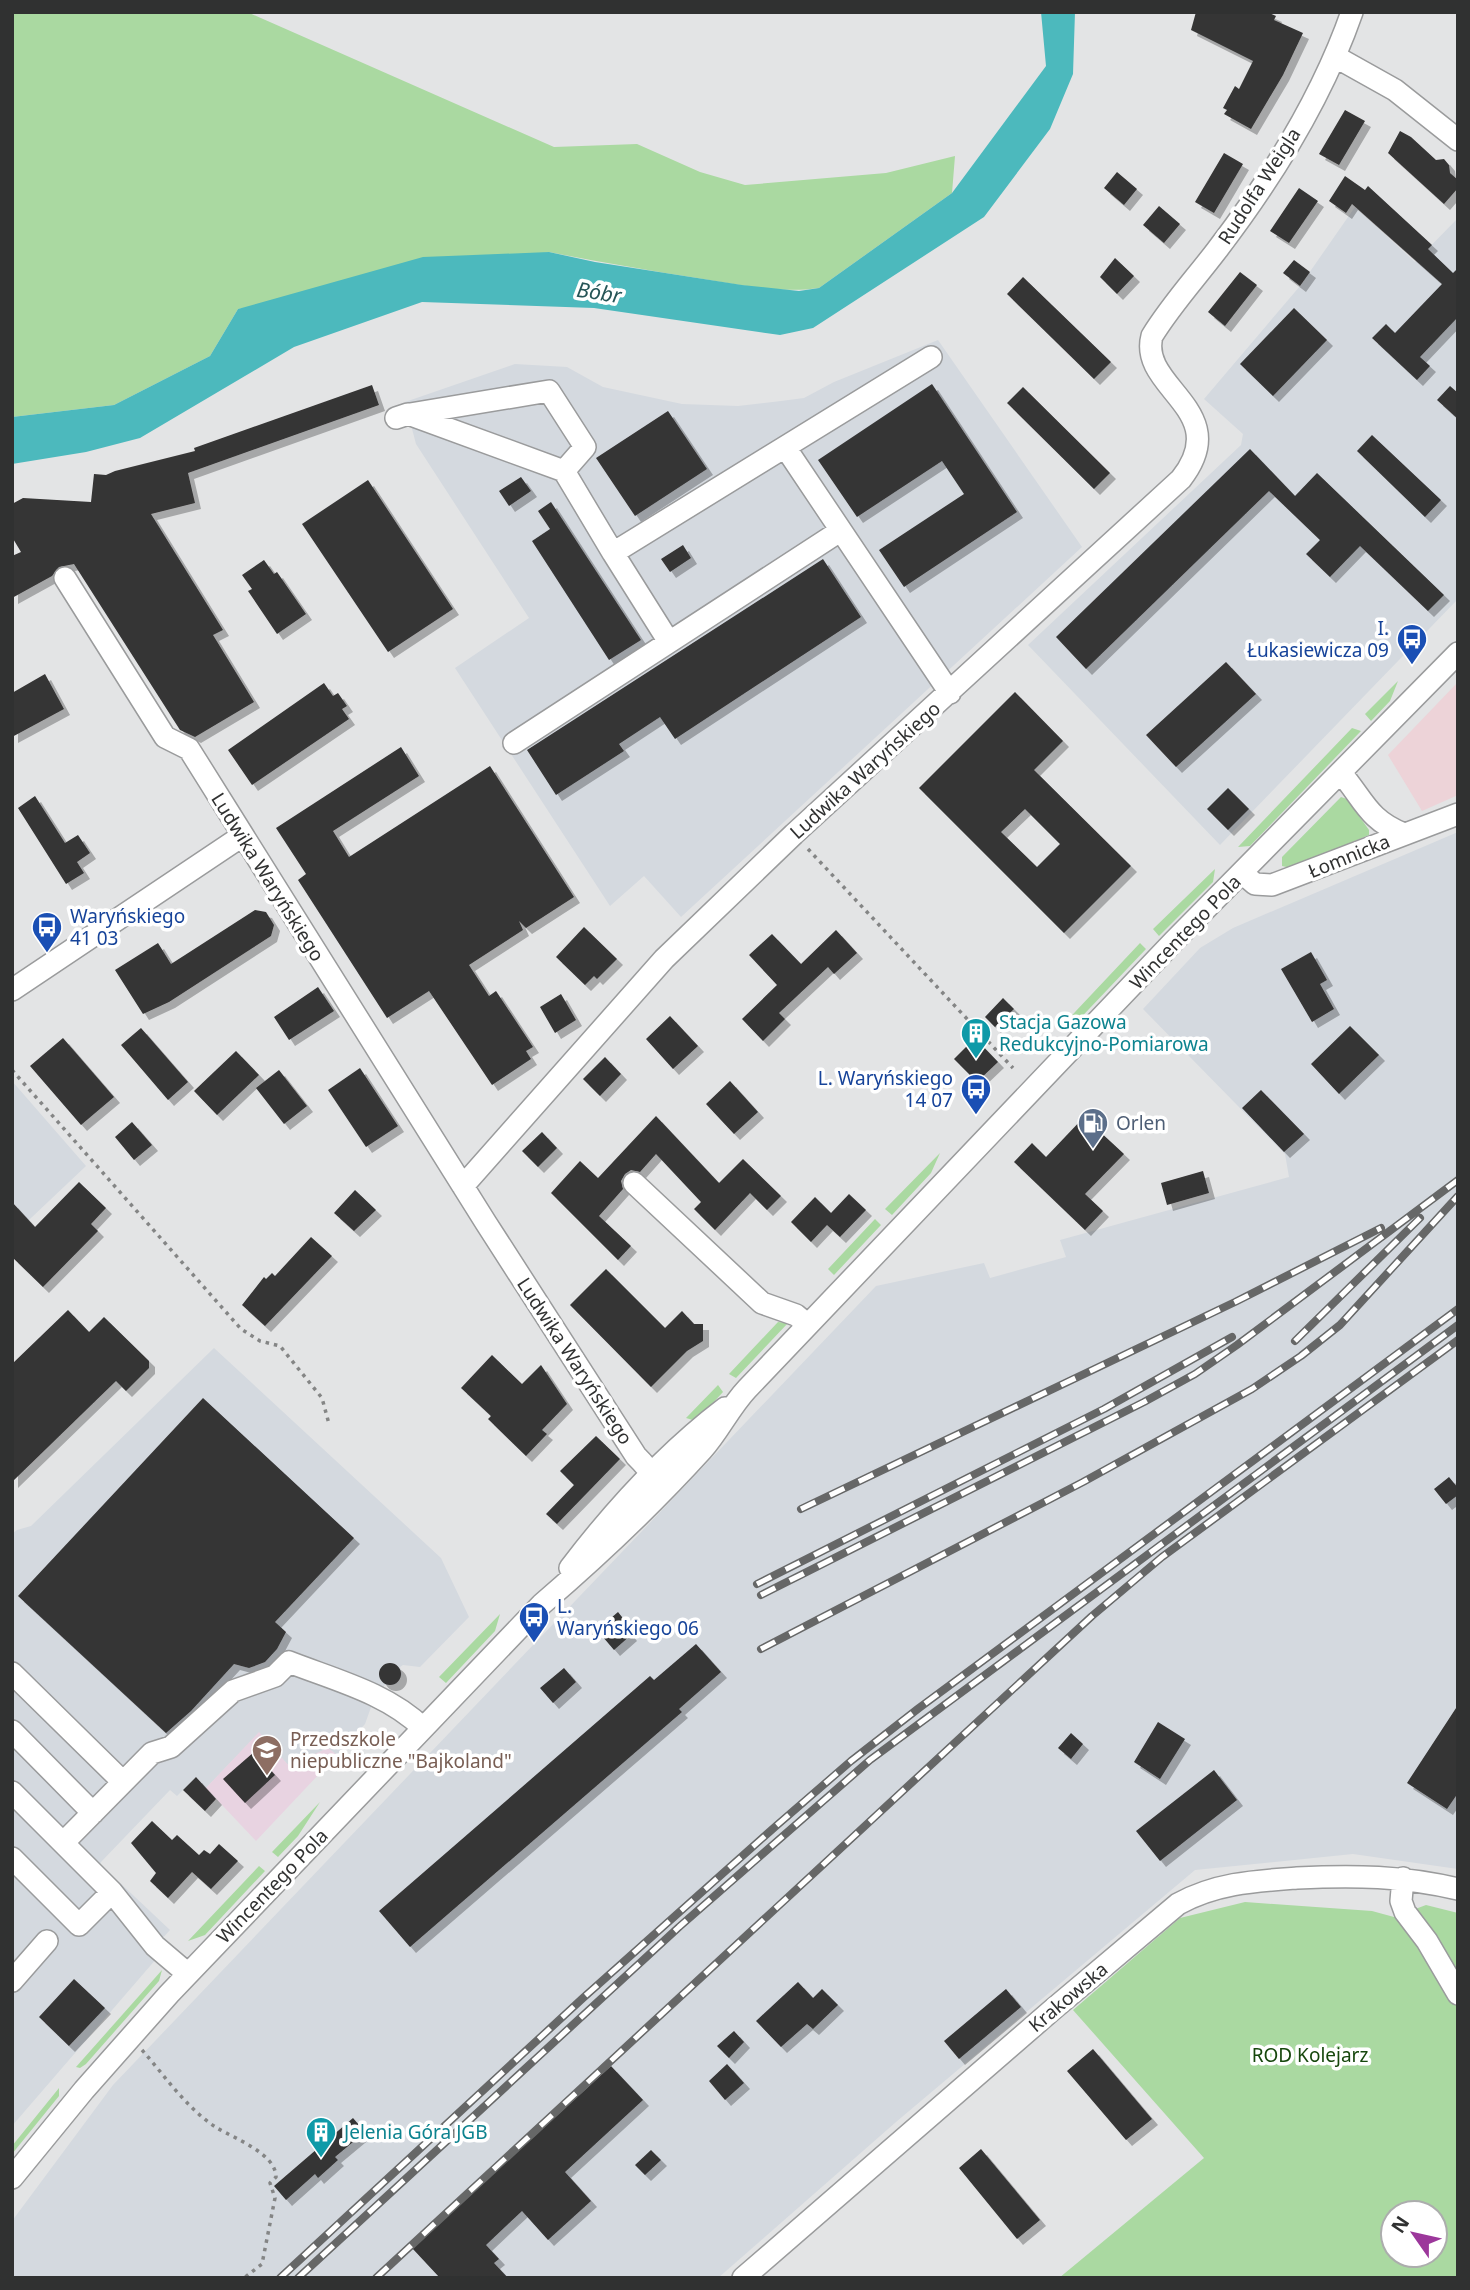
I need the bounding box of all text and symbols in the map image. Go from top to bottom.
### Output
street label: Rudolfa Weigla [1212,123,1306,249]
water label: Bóbr [575,275,625,310]
place label: I. Łukasiewicza 09 [1247,615,1389,663]
bus stop icon: I. Łukasiewicza 09 [1395,622,1429,666]
street label: Ludwika Waryńskiego [784,695,946,845]
street label: Ludwika Waryńskiego [206,788,330,966]
street label: Łomnicka [1304,828,1394,884]
street label: Wincentego Pola [1124,869,1246,995]
place label: Waryńskiego 41 03 [70,903,185,951]
bus stop icon: Waryńskiego 41 03 [30,910,64,954]
place label: Stacja Gazowa Redukcyjno-Pomiarowa [999,1009,1209,1057]
building icon: Stacja Gazowa Redukcyjno-Pomiarowa [959,1016,993,1060]
place label: L. Waryńskiego 14 07 [818,1065,953,1113]
bus stop icon: L. Waryńskiego 14 07 [959,1072,993,1116]
fuel station icon: Orlen [1076,1106,1110,1150]
place label: Orlen [1116,1110,1166,1136]
street label: Ludwika Waryńskiego [511,1272,639,1450]
place label: L. Waryńskiego 06 [557,1593,699,1641]
bus stop icon: L. Waryńskiego 06 [517,1600,551,1644]
place label: Przedszkole niepubliczne "Bajkoland" [290,1726,512,1774]
school or university icon: Przedszkole niepubliczne "Bajkoland" [250,1733,284,1777]
street label: Wincentego Pola [211,1823,333,1949]
street label: Krakowska [1023,1956,1113,2038]
park label: ROD Kolejarz [1252,2042,1368,2068]
building icon: Jelenia Góra JGB [304,2115,338,2159]
place label: Jelenia Góra JGB [342,2119,488,2145]
north arrow [1379,2199,1449,2269]
text: N [1385,2211,1415,2238]

